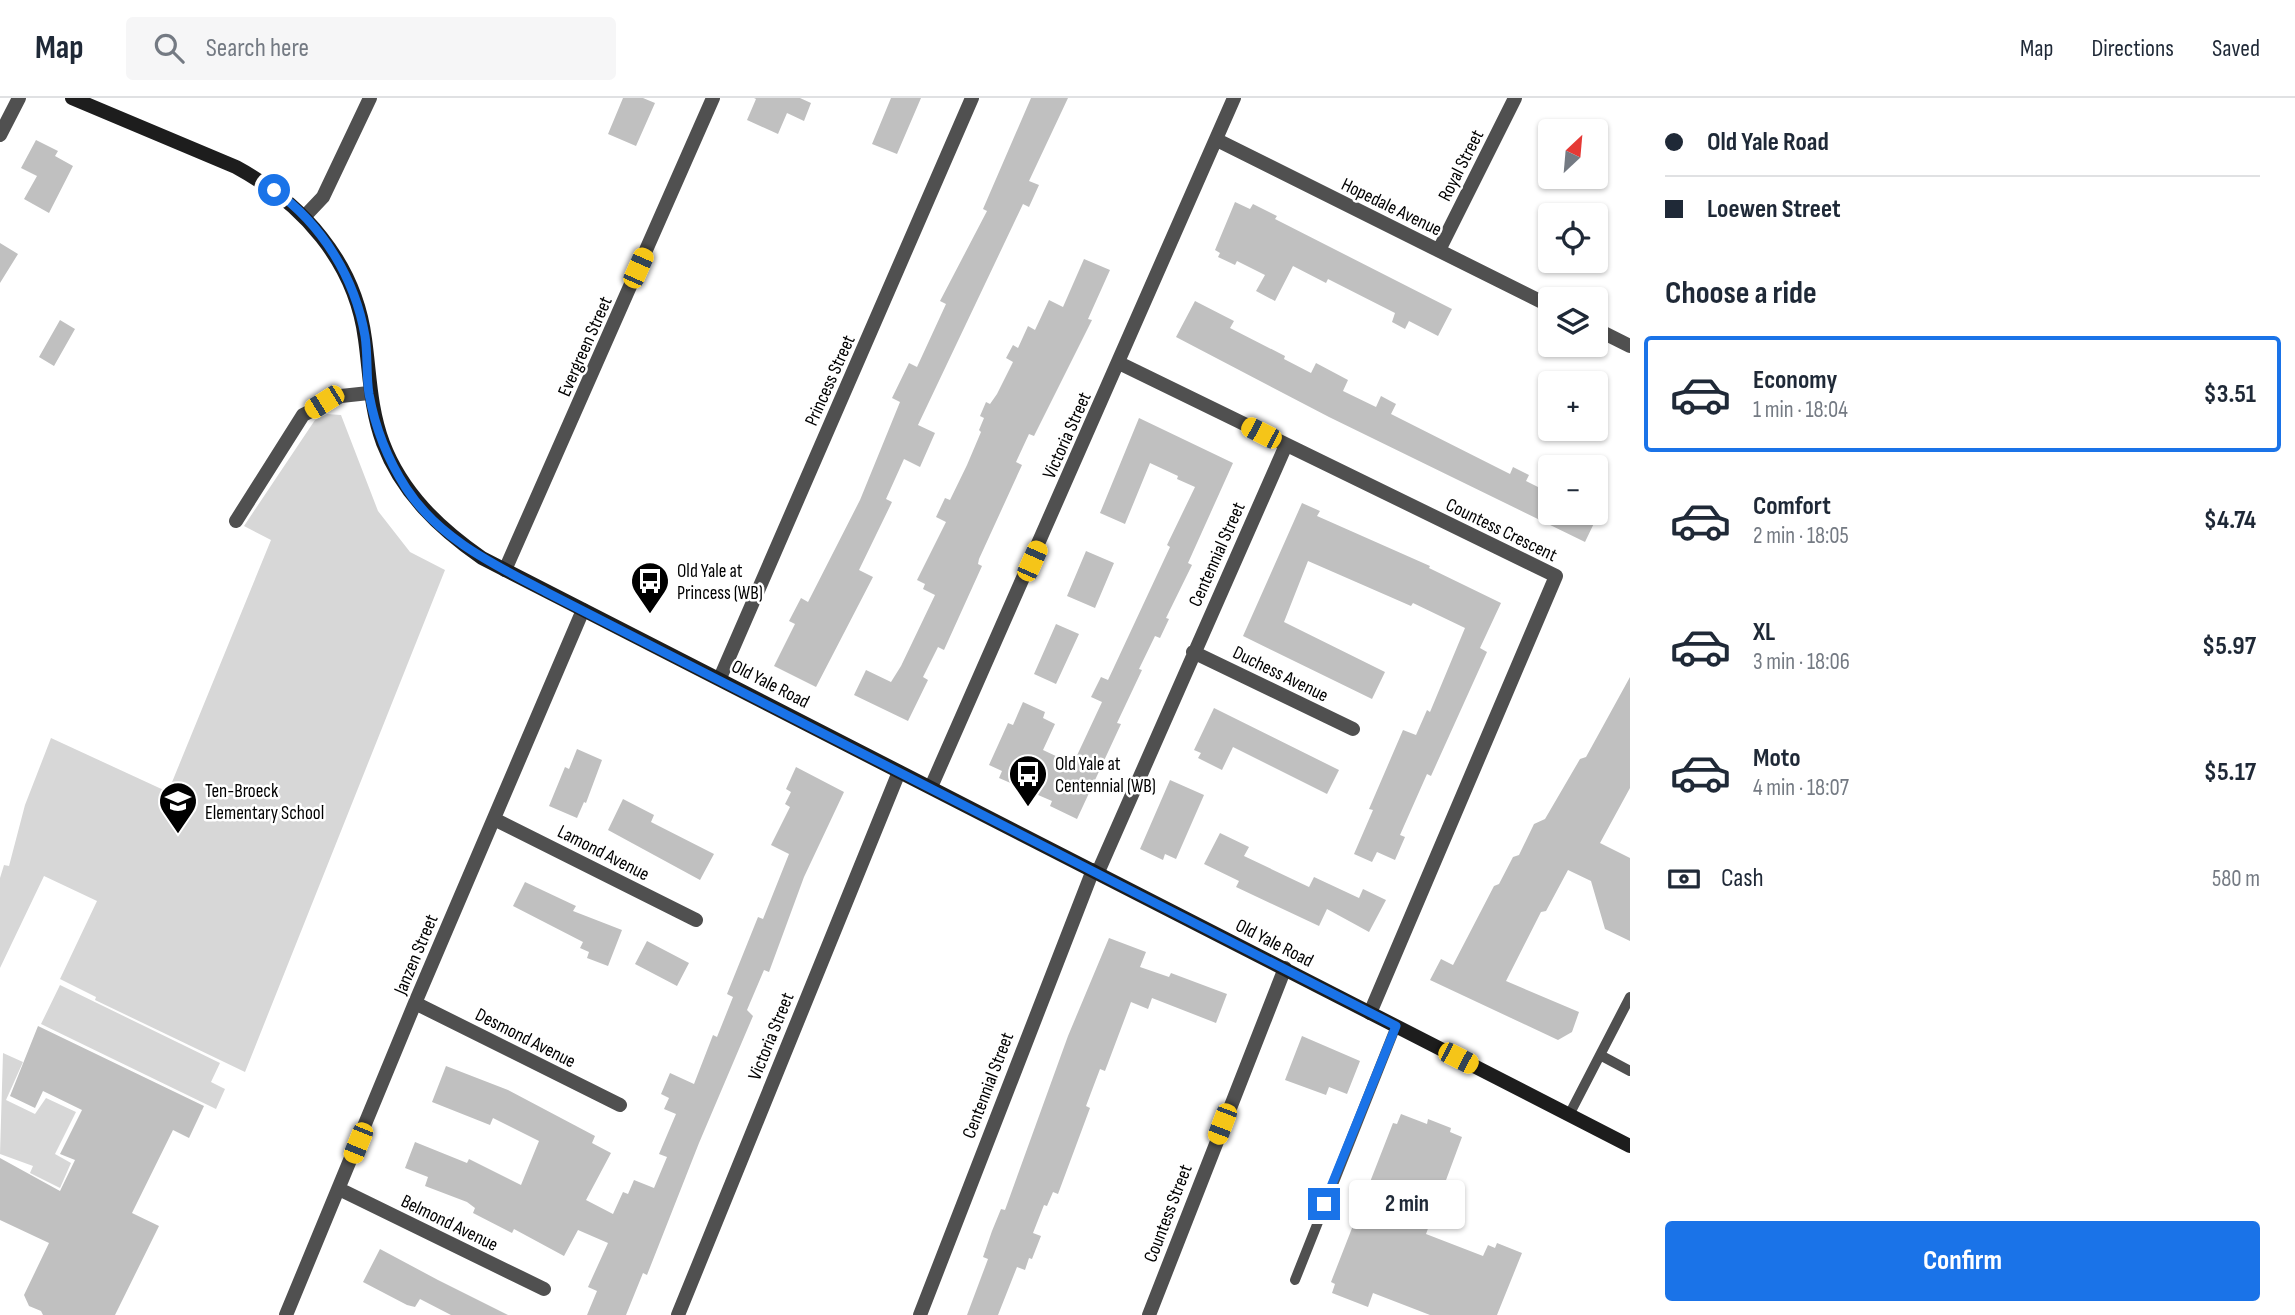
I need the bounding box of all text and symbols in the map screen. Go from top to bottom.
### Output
search box [126,17,616,80]
text: Map [35,28,84,68]
icon: search [150,29,188,67]
text: Search here [206,33,309,64]
text: Map [2020,34,2053,63]
text: Directions [2091,34,2174,63]
text: Saved [2212,34,2260,63]
north arrow [1538,119,1608,189]
map controls [1538,119,1608,525]
street label: Royal Street [1434,126,1489,205]
text: Old Yale Road [1707,127,1829,158]
street label: Hopedale Avenue [1337,173,1445,242]
route start [258,174,290,206]
text: Loewen Street [1707,194,1841,225]
button: locate [1538,203,1608,273]
car [620,245,657,291]
text: Choose a ride [1665,274,1817,313]
button: layers [1538,287,1608,357]
street label: Evergreen Street [553,293,618,400]
street label: Princess Street [800,332,861,430]
icon: car [1669,363,1732,426]
text: Economy [1753,365,1837,396]
button: + [1538,371,1608,441]
text: $3.51 [2204,379,2256,410]
car [301,382,348,422]
street label: Victoria Street [1038,388,1097,483]
text: 1 min · 18:04 [1753,396,1848,424]
car [1238,414,1285,452]
button: − [1538,455,1608,525]
icon: car [1669,489,1732,552]
text: Comfort [1753,491,1831,522]
street label: Countess Crescent [1442,494,1561,567]
street label: Centennial Street [1184,499,1251,610]
text: $4.74 [2204,505,2256,536]
text: 2 min · 18:05 [1753,522,1849,550]
car [1014,538,1051,584]
bus stop icon: Old Yale at Princess (WB) [629,560,671,615]
place label: Old Yale at Princess (WB) [677,560,763,605]
icon: car [1669,615,1732,678]
text: XL [1753,617,1775,648]
text: $5.97 [2202,631,2256,662]
street label: Duchess Avenue [1229,641,1332,707]
text: 3 min · 18:06 [1753,648,1850,676]
street label: Old Yale Road [728,655,813,714]
icon: car [1669,741,1732,804]
text: Moto [1753,743,1801,774]
bus stop icon: Old Yale at Centennial (WB) [1007,753,1049,808]
place label: Old Yale at Centennial (WB) [1055,753,1156,798]
text: $5.17 [2204,757,2256,788]
text: 4 min · 18:07 [1753,774,1849,802]
school or university icon: Ten-Broeck Elementary School [157,780,199,835]
place label: Ten-Broeck Elementary School [205,780,324,825]
street label: Lamond Avenue [554,820,653,886]
icon: cash [1665,860,1703,898]
text: Cash [1721,863,1764,894]
text: 580 m [2212,865,2260,893]
street label: Janzen Street [389,911,444,999]
street label: Old Yale Road [1232,914,1317,973]
street label: Victoria Street [743,989,799,1084]
street label: Desmond Avenue [471,1003,579,1073]
street label: Centennial Street [958,1029,1019,1142]
car [1435,1039,1482,1077]
car [1205,1101,1240,1147]
car [341,1120,376,1166]
street label: Countess Street [1139,1161,1198,1266]
callout: 2 min [1348,1180,1464,1228]
route end [1308,1188,1340,1220]
street label: Belmond Avenue [397,1190,502,1257]
text: 2 min [1385,1190,1429,1218]
button: Confirm [1665,1221,2260,1301]

